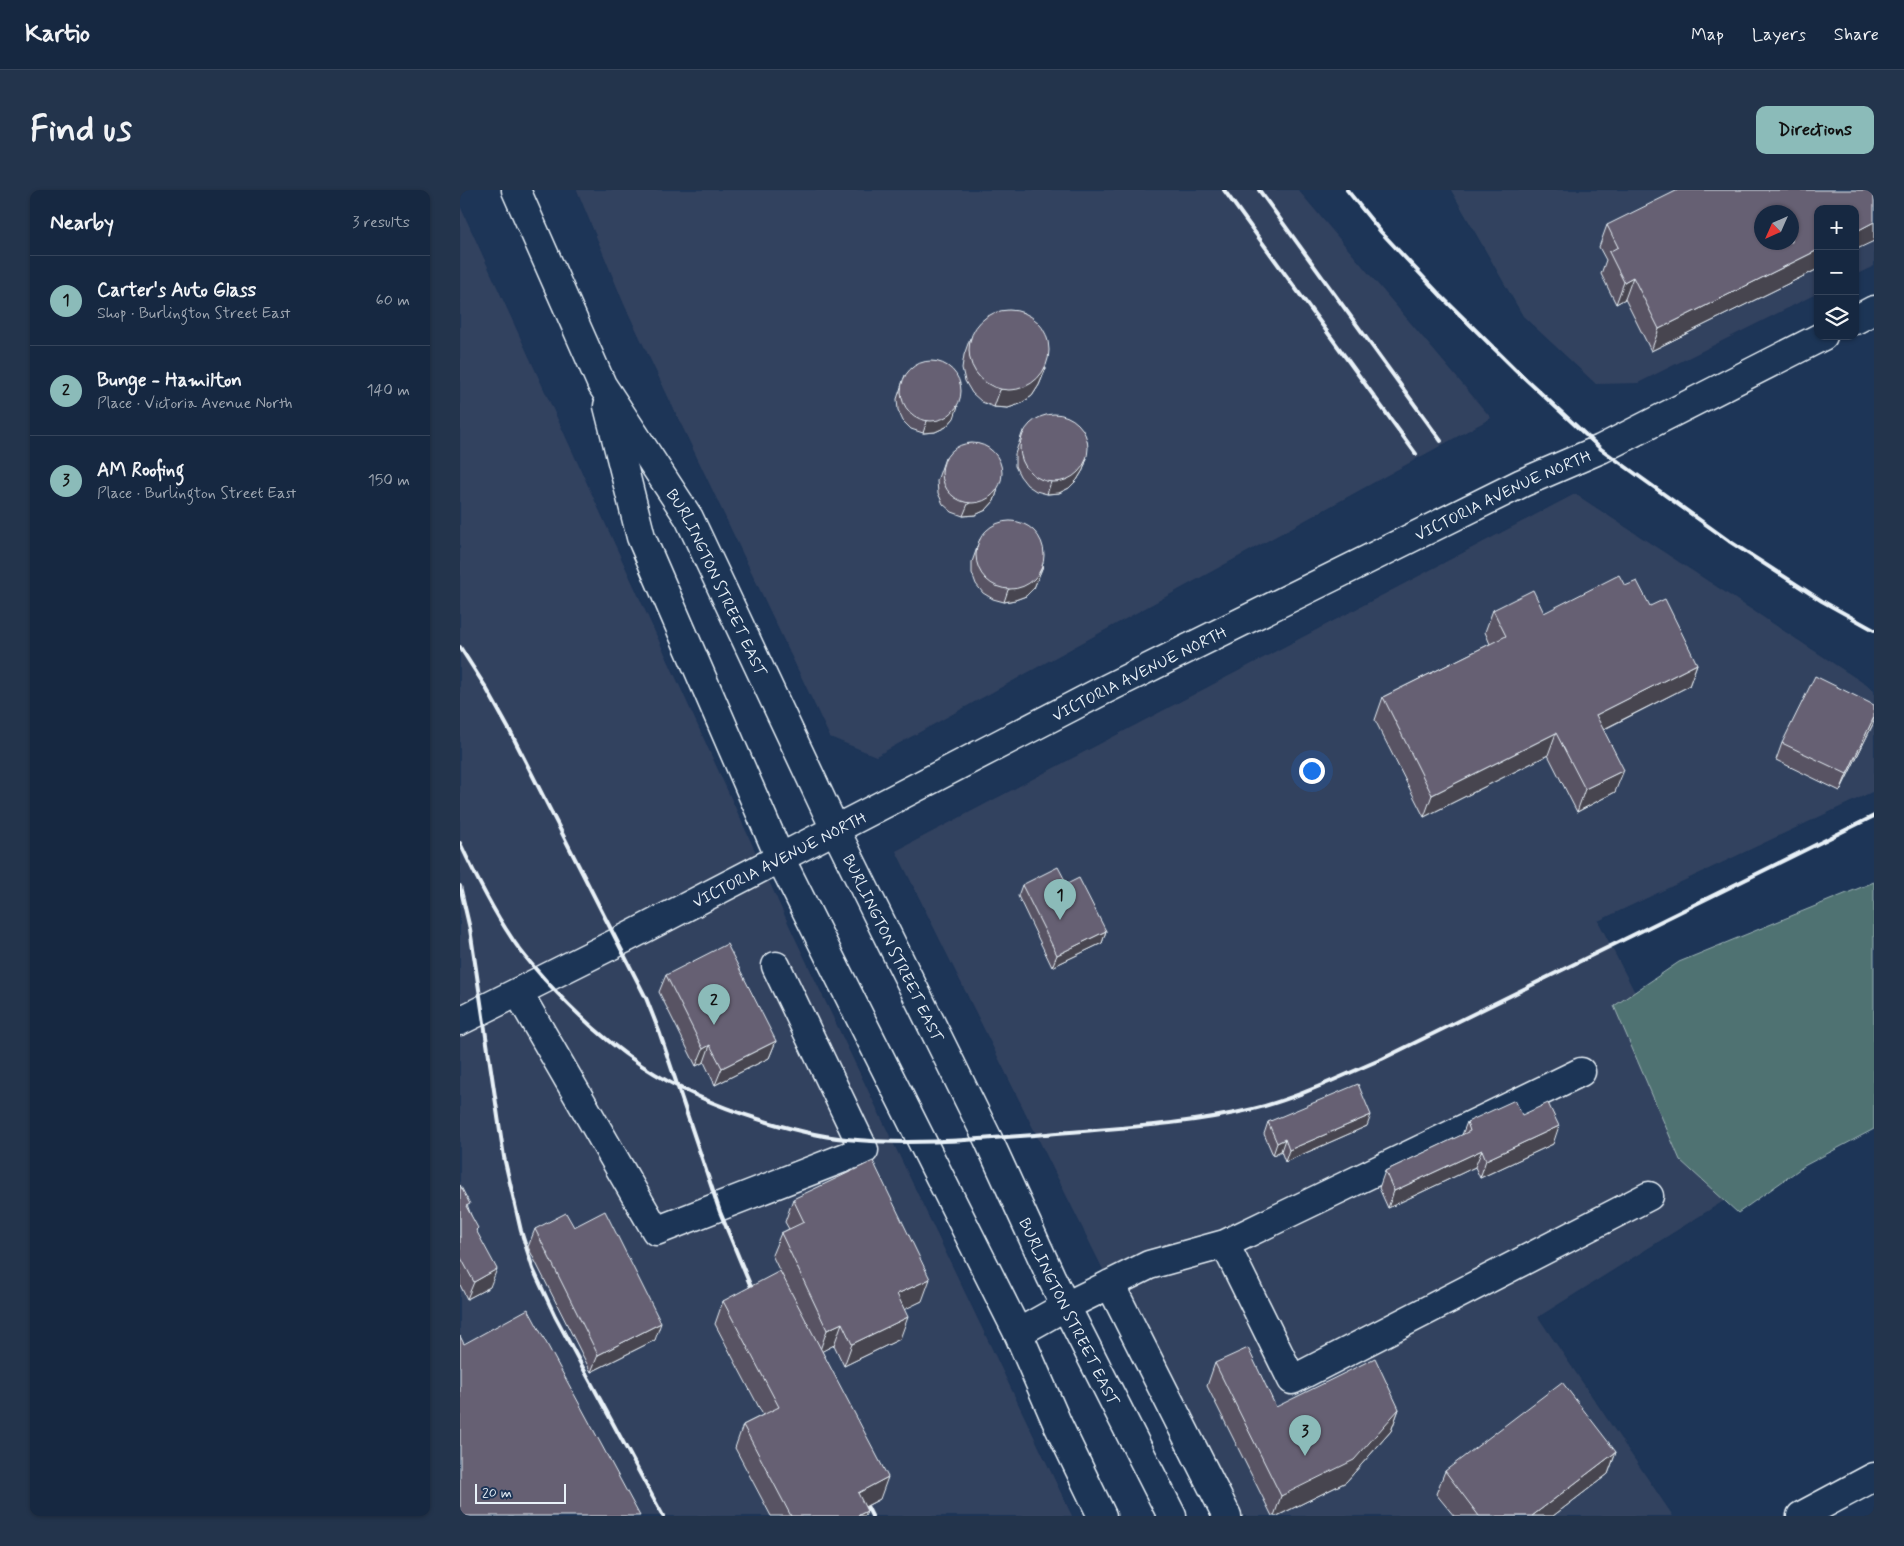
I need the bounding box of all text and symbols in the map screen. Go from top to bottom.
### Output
text: Kartio [25,19,90,50]
text: Map [1691,23,1724,47]
text: Layers [1752,23,1806,47]
text: Share [1834,23,1879,47]
button: Directions [1756,106,1874,154]
text: Find us [30,107,132,153]
north arrow [1754,205,1799,250]
map controls [1814,205,1859,340]
button: + [1814,205,1859,250]
text: Nearby [50,209,114,237]
text: 3 results [352,212,410,233]
button: − [1814,250,1859,295]
text: Carter's Auto Glass [97,278,256,303]
text: 1 [62,290,70,311]
text: 60 m [376,290,410,311]
button: layers [1814,295,1859,340]
text: Shop · Burlington Street East [97,303,291,324]
text: Bunge - Hamilton [97,368,242,393]
text: 2 [62,380,70,401]
text: 140 m [366,380,410,401]
text: Place · Victoria Avenue North [97,393,292,414]
street label: VICTORIA AVENUE NORTH [1412,446,1595,546]
text: AM Roofing [97,458,184,483]
text: 3 [62,470,70,491]
text: 150 m [368,470,410,491]
text: Place · Burlington Street East [97,483,296,504]
street label: BURLINGTON STREET EAST [661,485,771,681]
street label: VICTORIA AVENUE NORTH [1049,622,1231,727]
your location [1299,758,1325,784]
street label: VICTORIA AVENUE NORTH [689,807,870,913]
street label: BURLINGTON STREET EAST [837,851,948,1047]
pin: 1 [1044,879,1076,920]
pin: 2 [698,984,730,1025]
street label: BURLINGTON STREET EAST [1013,1215,1124,1410]
pin: 3 [1289,1415,1321,1456]
scale bar [475,1481,566,1504]
text: 20 m [482,1484,512,1502]

